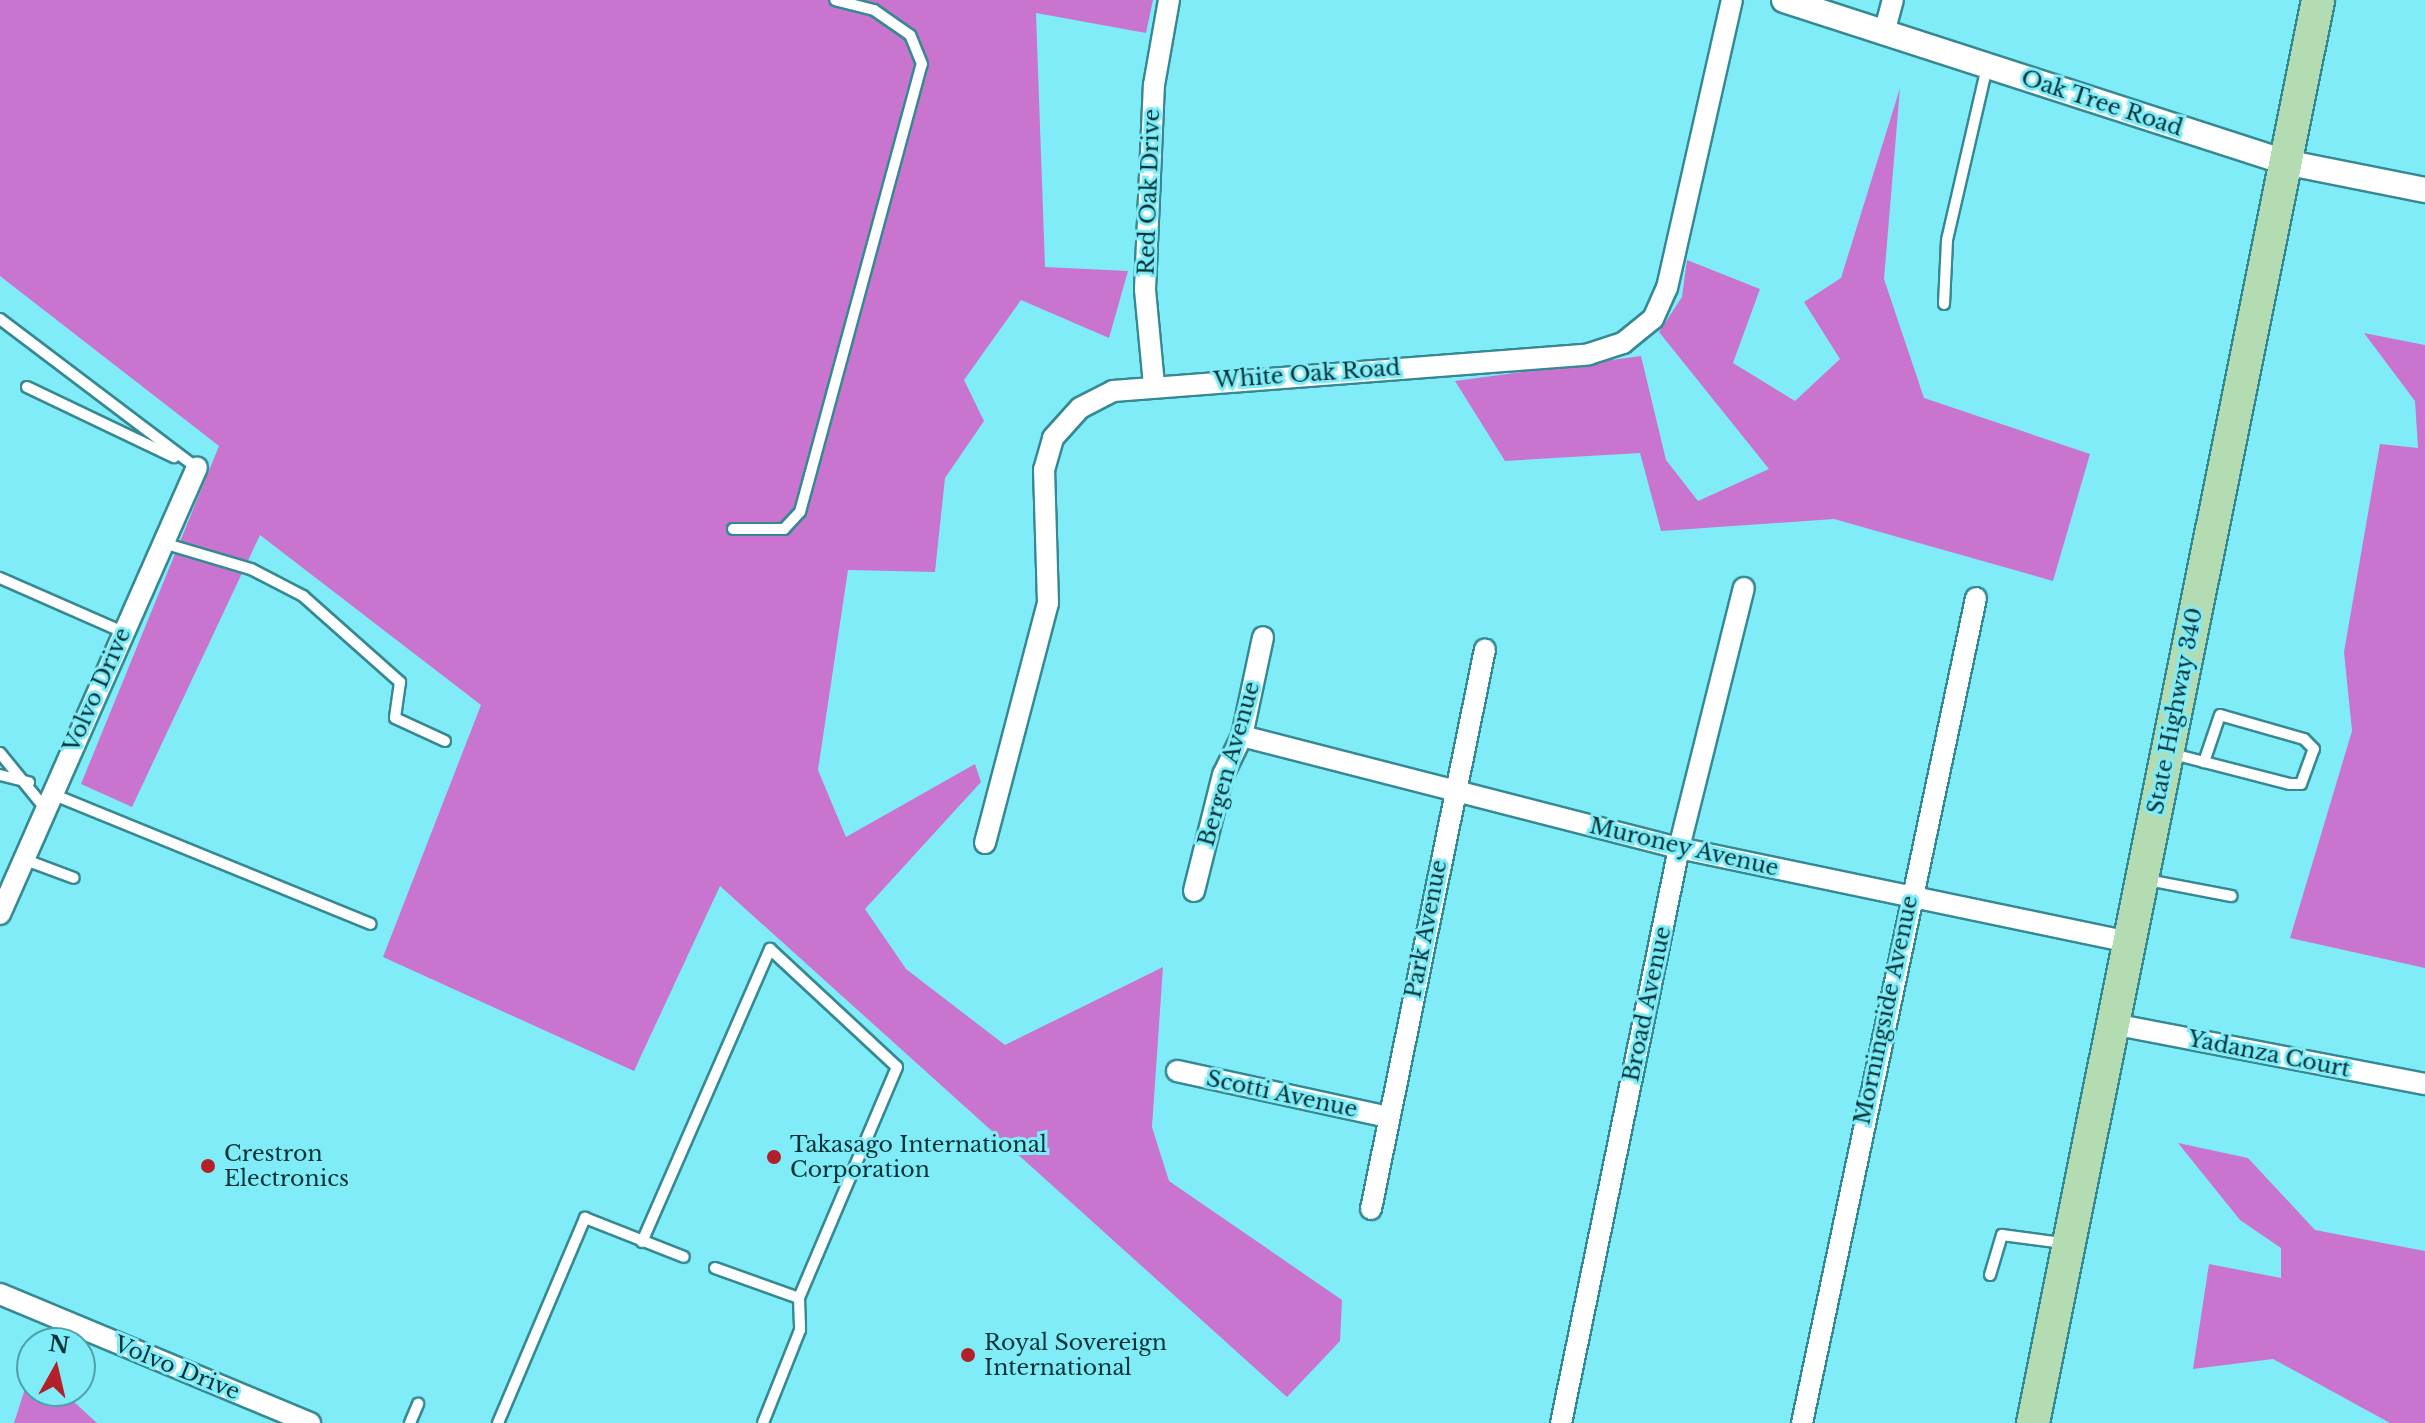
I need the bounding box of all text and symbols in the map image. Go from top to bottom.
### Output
street label: Oak Tree Road [2018,64,2186,142]
street label: Red Oak Drive [1133,108,1165,276]
street label: White Oak Road [1213,354,1401,394]
street label: State Highway 340 [2142,605,2208,817]
street label: Volvo Drive [58,624,136,756]
street label: Bergen Avenue [1193,678,1265,850]
street label: Muroney Avenue [1586,812,1782,882]
street label: Park Avenue [1400,857,1452,1001]
street label: Morningside Avenue [1849,893,1923,1127]
street label: Broad Avenue [1618,924,1676,1084]
street label: Yadanza Court [2186,1025,2352,1083]
street label: Scotti Avenue [1204,1065,1360,1123]
place label: Takasago International Corporation [790,1131,1047,1182]
place label: Crestron Electronics [224,1140,349,1192]
marker: Takasago International Corporation [765,1148,783,1166]
marker: Crestron Electronics [199,1157,217,1175]
north arrow [16,1327,96,1407]
place label: Royal Sovereign International [984,1329,1167,1380]
text: N [47,1330,71,1360]
street label: Volvo Drive [110,1331,244,1405]
marker: Royal Sovereign International [959,1346,977,1364]

